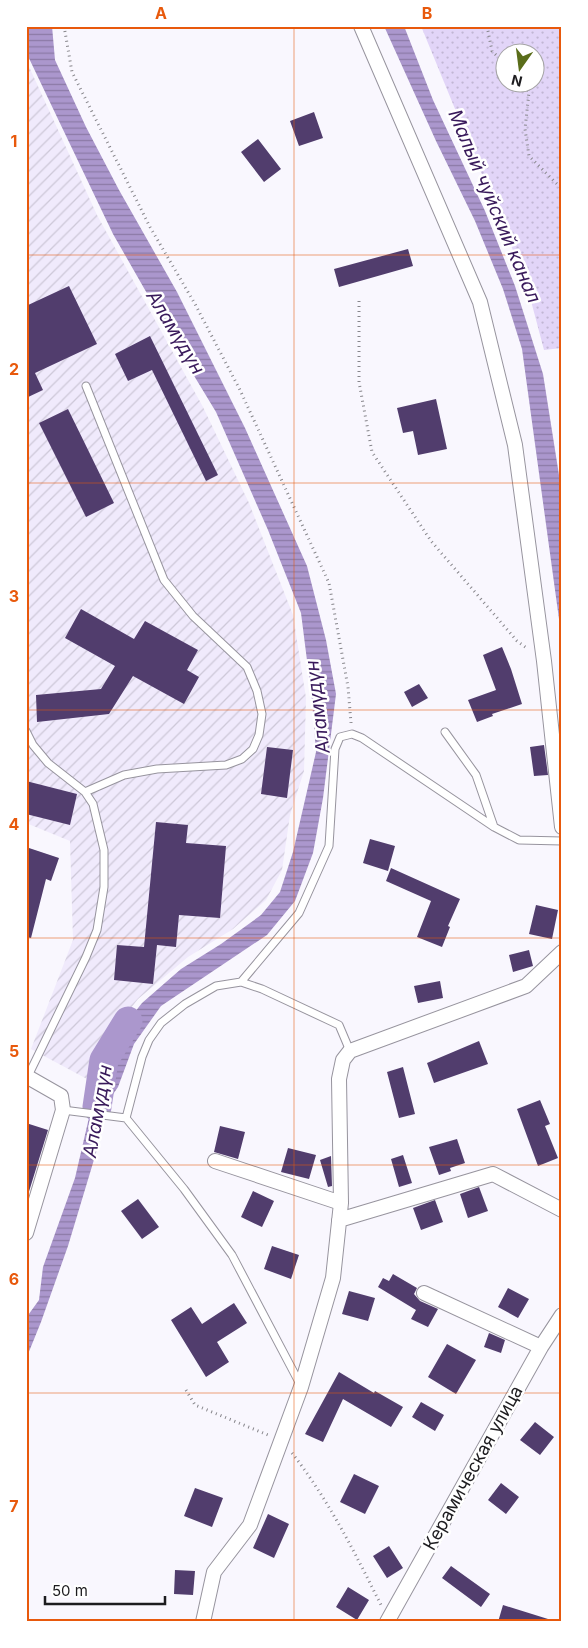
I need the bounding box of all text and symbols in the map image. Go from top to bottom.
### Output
text: A [155,3,167,23]
text: B [422,3,432,23]
north arrow [496,42,546,92]
text: N [510,72,524,91]
water label: Малый чуйский канал [443,106,546,306]
text: 1 [11,131,17,151]
water label: Аламүдүн [141,285,210,378]
text: 2 [9,359,19,379]
text: 3 [9,586,19,606]
water label: Аламүдүн [300,659,335,756]
text: 4 [9,814,20,834]
text: 5 [9,1041,19,1061]
water label: Аламүдүн [78,1063,117,1160]
text: 6 [9,1269,19,1289]
street label: Керамическая улица [419,1382,527,1554]
text: 7 [9,1496,19,1516]
scale bar [45,1573,165,1605]
text: 50 m [52,1581,88,1600]

